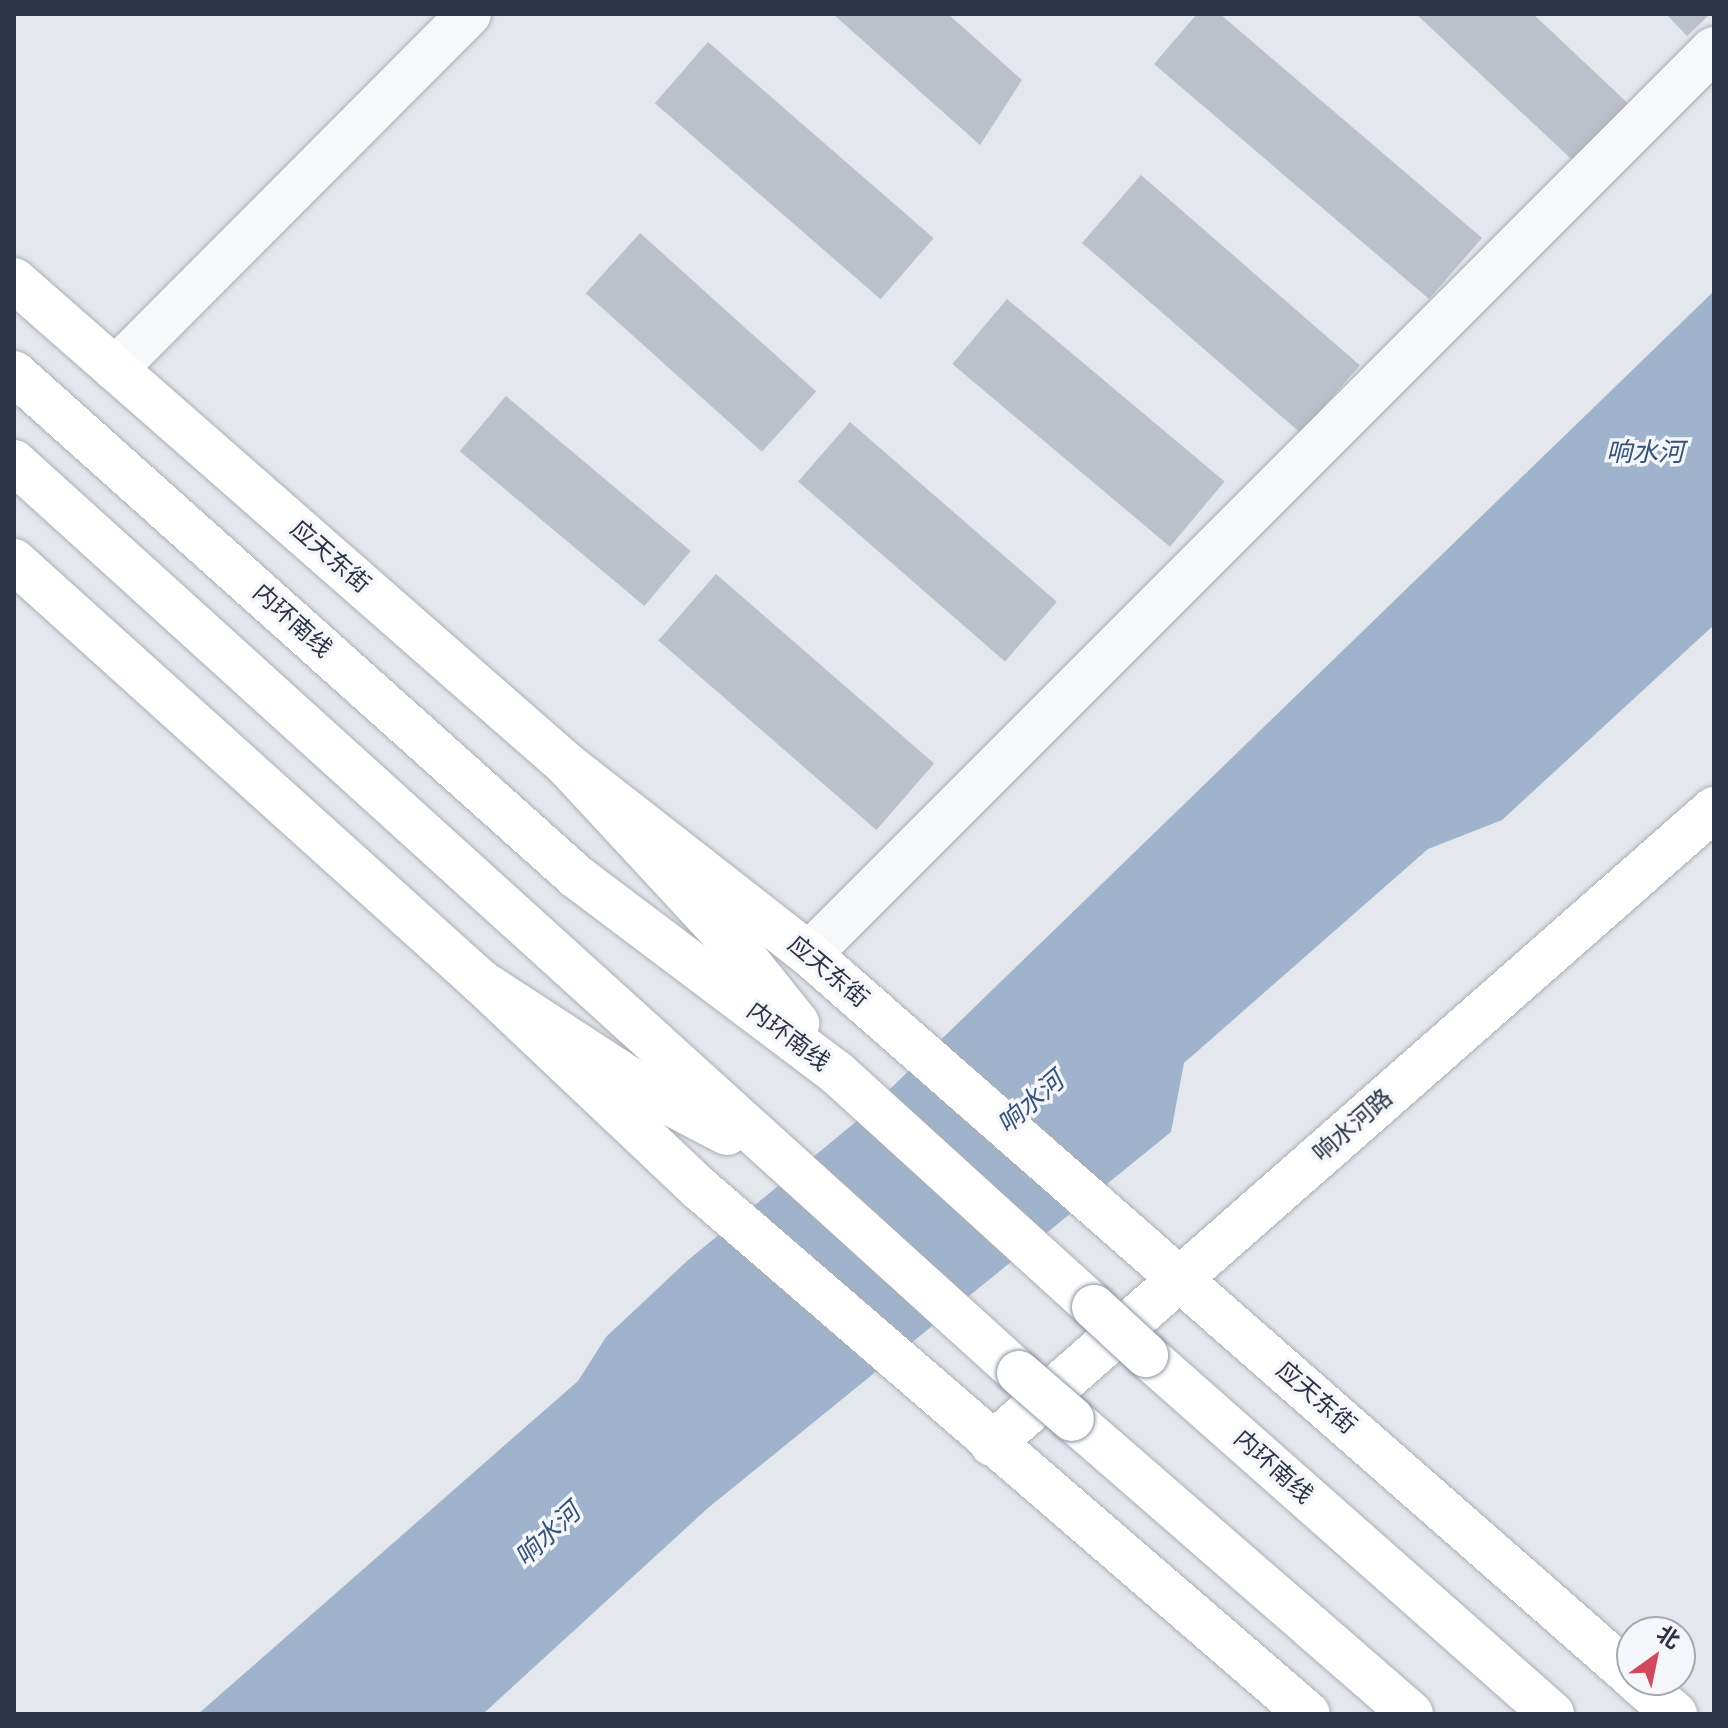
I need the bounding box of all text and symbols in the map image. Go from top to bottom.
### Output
water label: 响水河 [1606,437,1684,469]
street label: 应天东街 [284,515,376,599]
street label: 内环南线 [247,578,337,664]
street label: 应天东街 [782,930,874,1014]
street label: 内环南线 [741,997,835,1077]
water label: 响水河 [991,1066,1071,1140]
street label: 响水河路 [1307,1084,1399,1168]
street label: 应天东街 [1270,1356,1362,1440]
street label: 内环南线 [1228,1424,1318,1510]
water label: 响水河 [509,1497,587,1573]
north arrow [1616,1616,1696,1696]
text: 北 [1650,1618,1686,1657]

